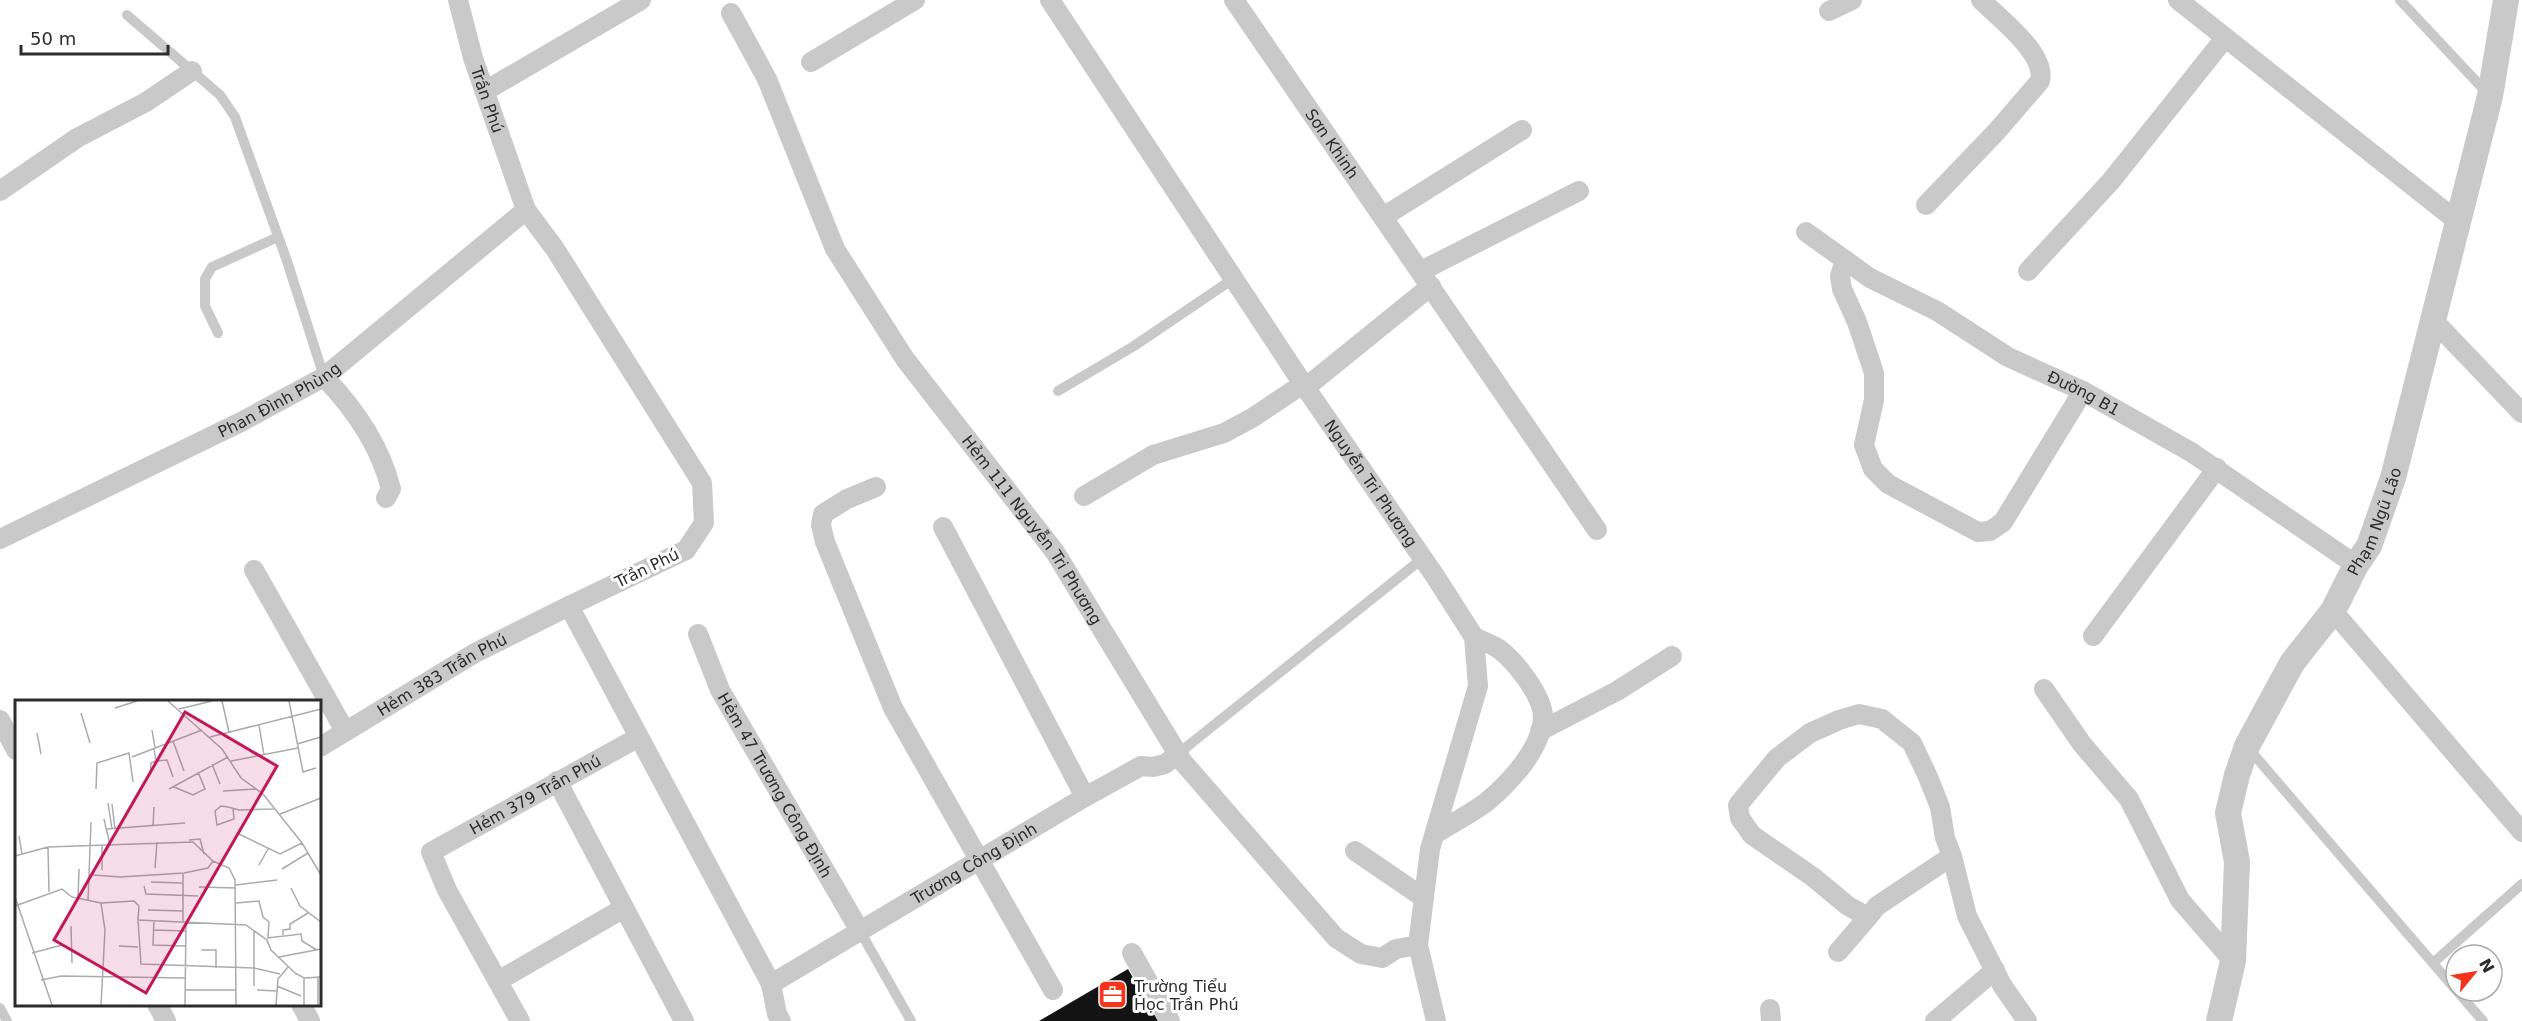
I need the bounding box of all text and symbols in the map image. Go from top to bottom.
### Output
scale bar [21,18,168,56]
text: 50 m [30,28,76,49]
street label: Trần Phú [467,63,508,135]
street label: Sơn Khinh [1302,105,1363,182]
street label: Phan Đình Phùng [215,358,344,441]
street label: Đường B1 [2045,367,2123,419]
street label: Nguyễn Tri Phương [1321,416,1421,550]
street label: Hẻm 111 Nguyễn Tri Phương [958,431,1106,628]
street label: Phạm Ngũ Lão [2343,465,2405,579]
street label: Trần Phú [611,544,682,592]
street label: Hẻm 383 Trần Phú [374,629,510,720]
street label: Hẻm 47 Trương Công Định [714,689,836,881]
inset map [15,700,321,1006]
street label: Hẻm 379 Trần Phú [466,751,604,838]
street label: Trương Công Định [907,819,1040,908]
north arrow [2444,943,2504,1003]
text: N [2475,955,2498,976]
place label: Trường Tiểu Học Trần Phú [1133,977,1239,1014]
office icon: Trường Tiểu Học Trần Phú [1097,979,1129,1011]

